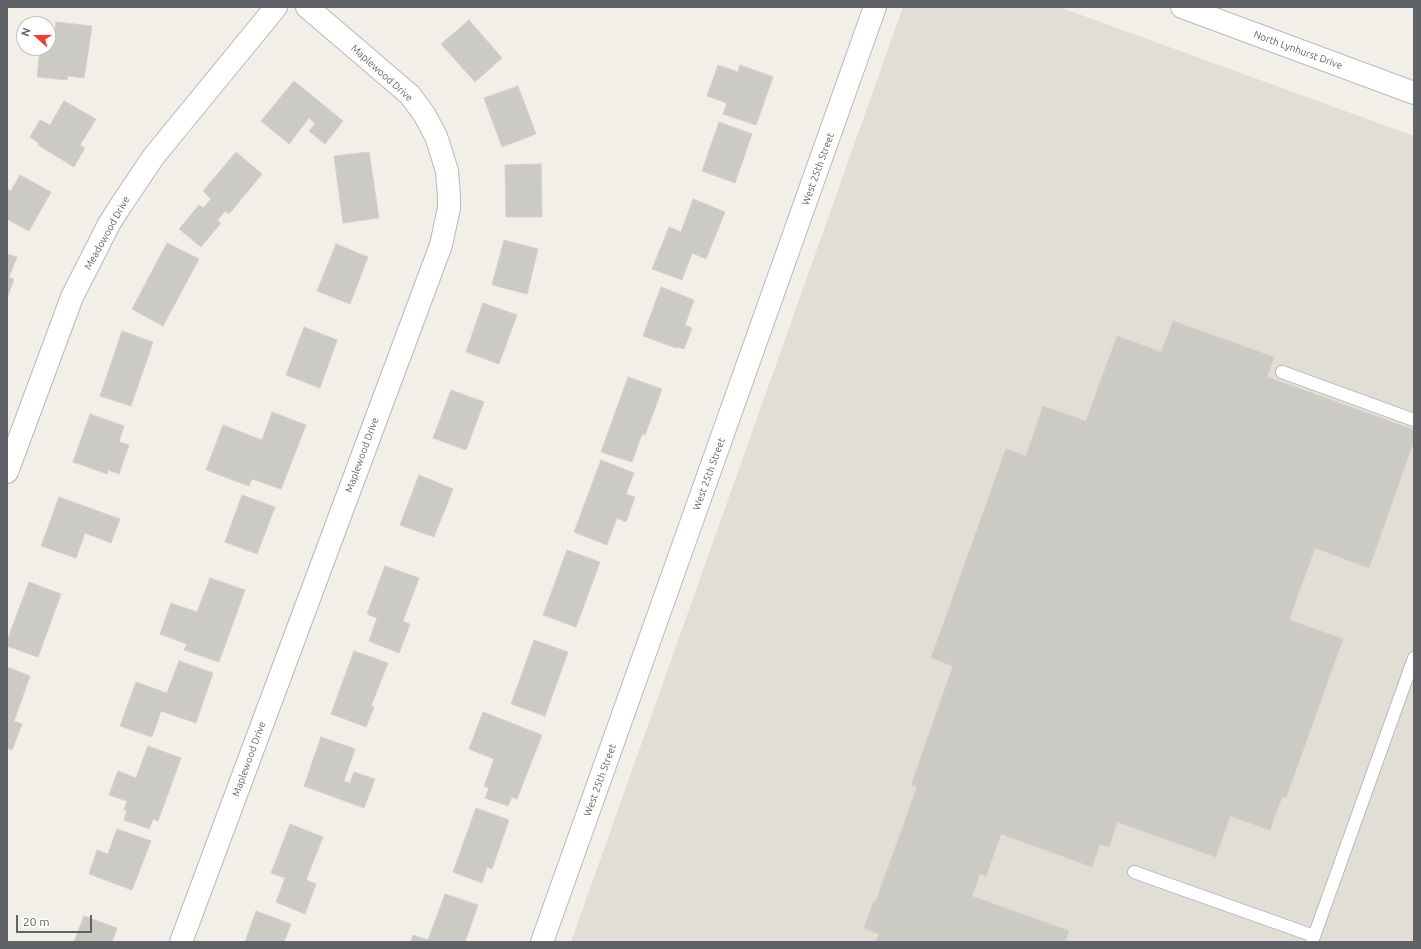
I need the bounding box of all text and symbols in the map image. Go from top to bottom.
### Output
north arrow [16,16,56,56]
text: N [19,26,33,38]
street label: North Lynhurst Drive [1252,28,1344,72]
street label: Maplewood Drive [349,42,415,104]
street label: West 25th Street [799,131,837,207]
street label: Meadowood Drive [82,194,132,272]
street label: Maplewood Drive [343,416,381,494]
street label: West 25th Street [690,436,728,512]
street label: Maplewood Drive [230,720,268,798]
street label: West 25th Street [581,742,619,818]
scale bar [18,907,94,933]
text: 20 m [23,915,50,928]

